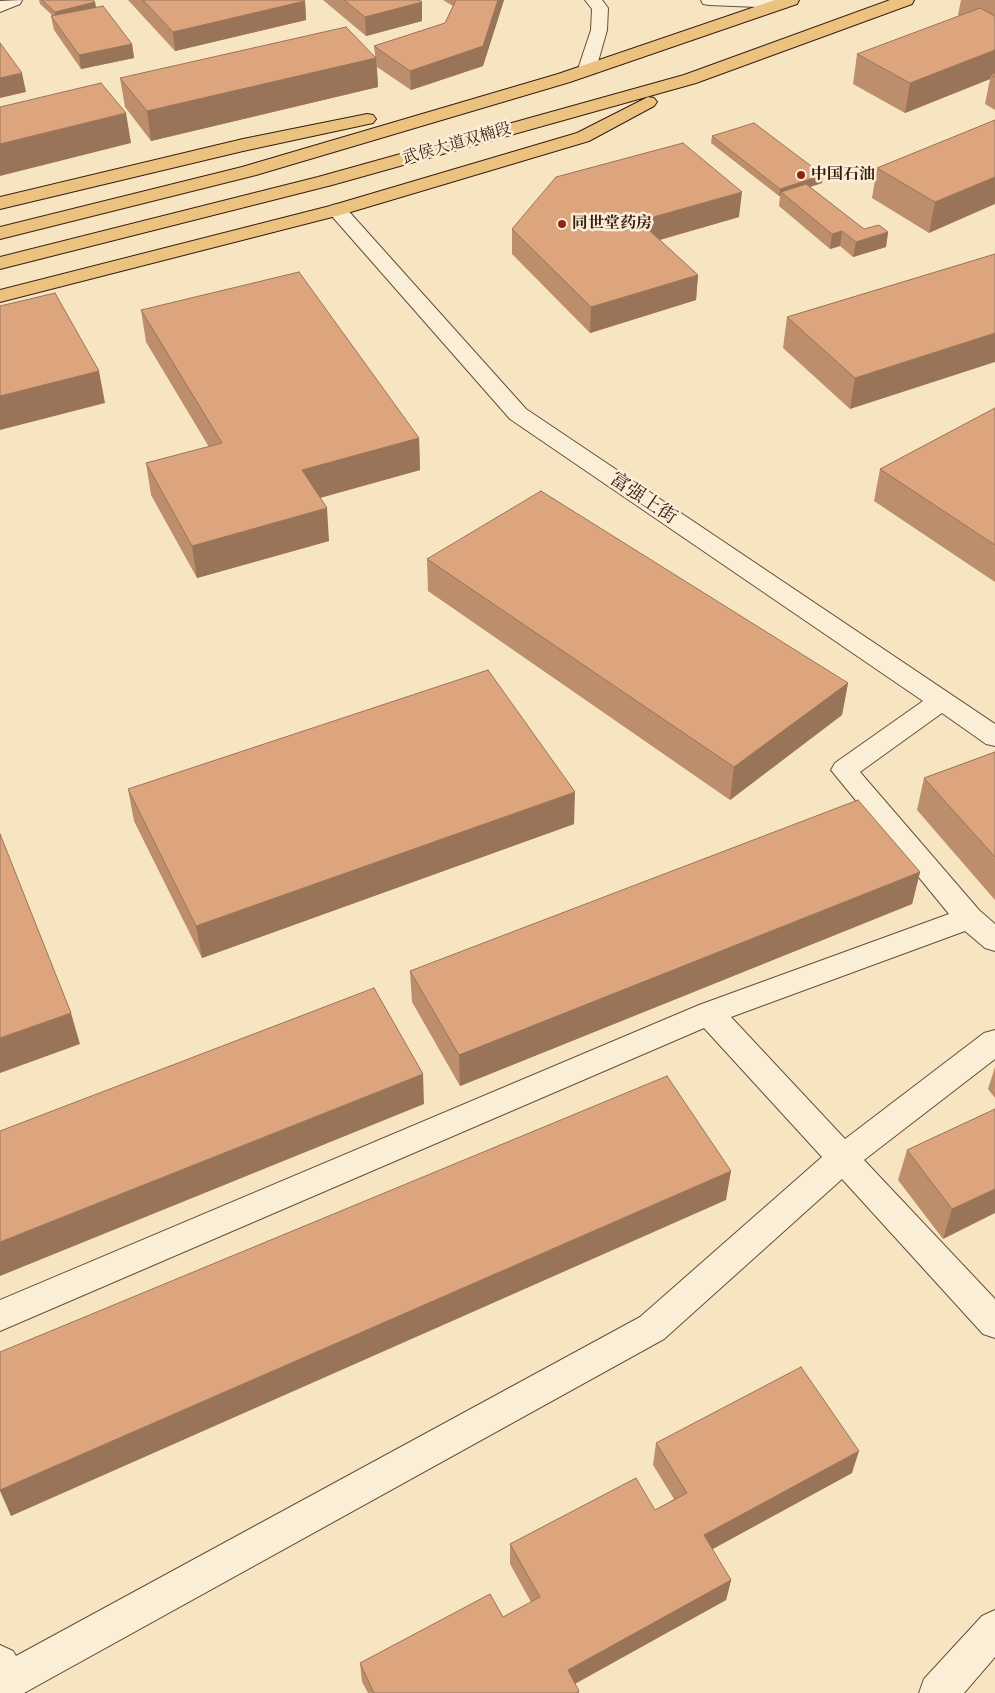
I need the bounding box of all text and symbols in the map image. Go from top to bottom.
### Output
street label: 武侯大道双楠段 [401,119,513,169]
place label: 中国石油 [811,165,875,185]
marker: 中国石油 [795,169,807,181]
place label: 同世堂药房 [572,214,652,234]
marker: 同世堂药房 [556,218,568,230]
street label: 富强上街 [605,468,681,530]

